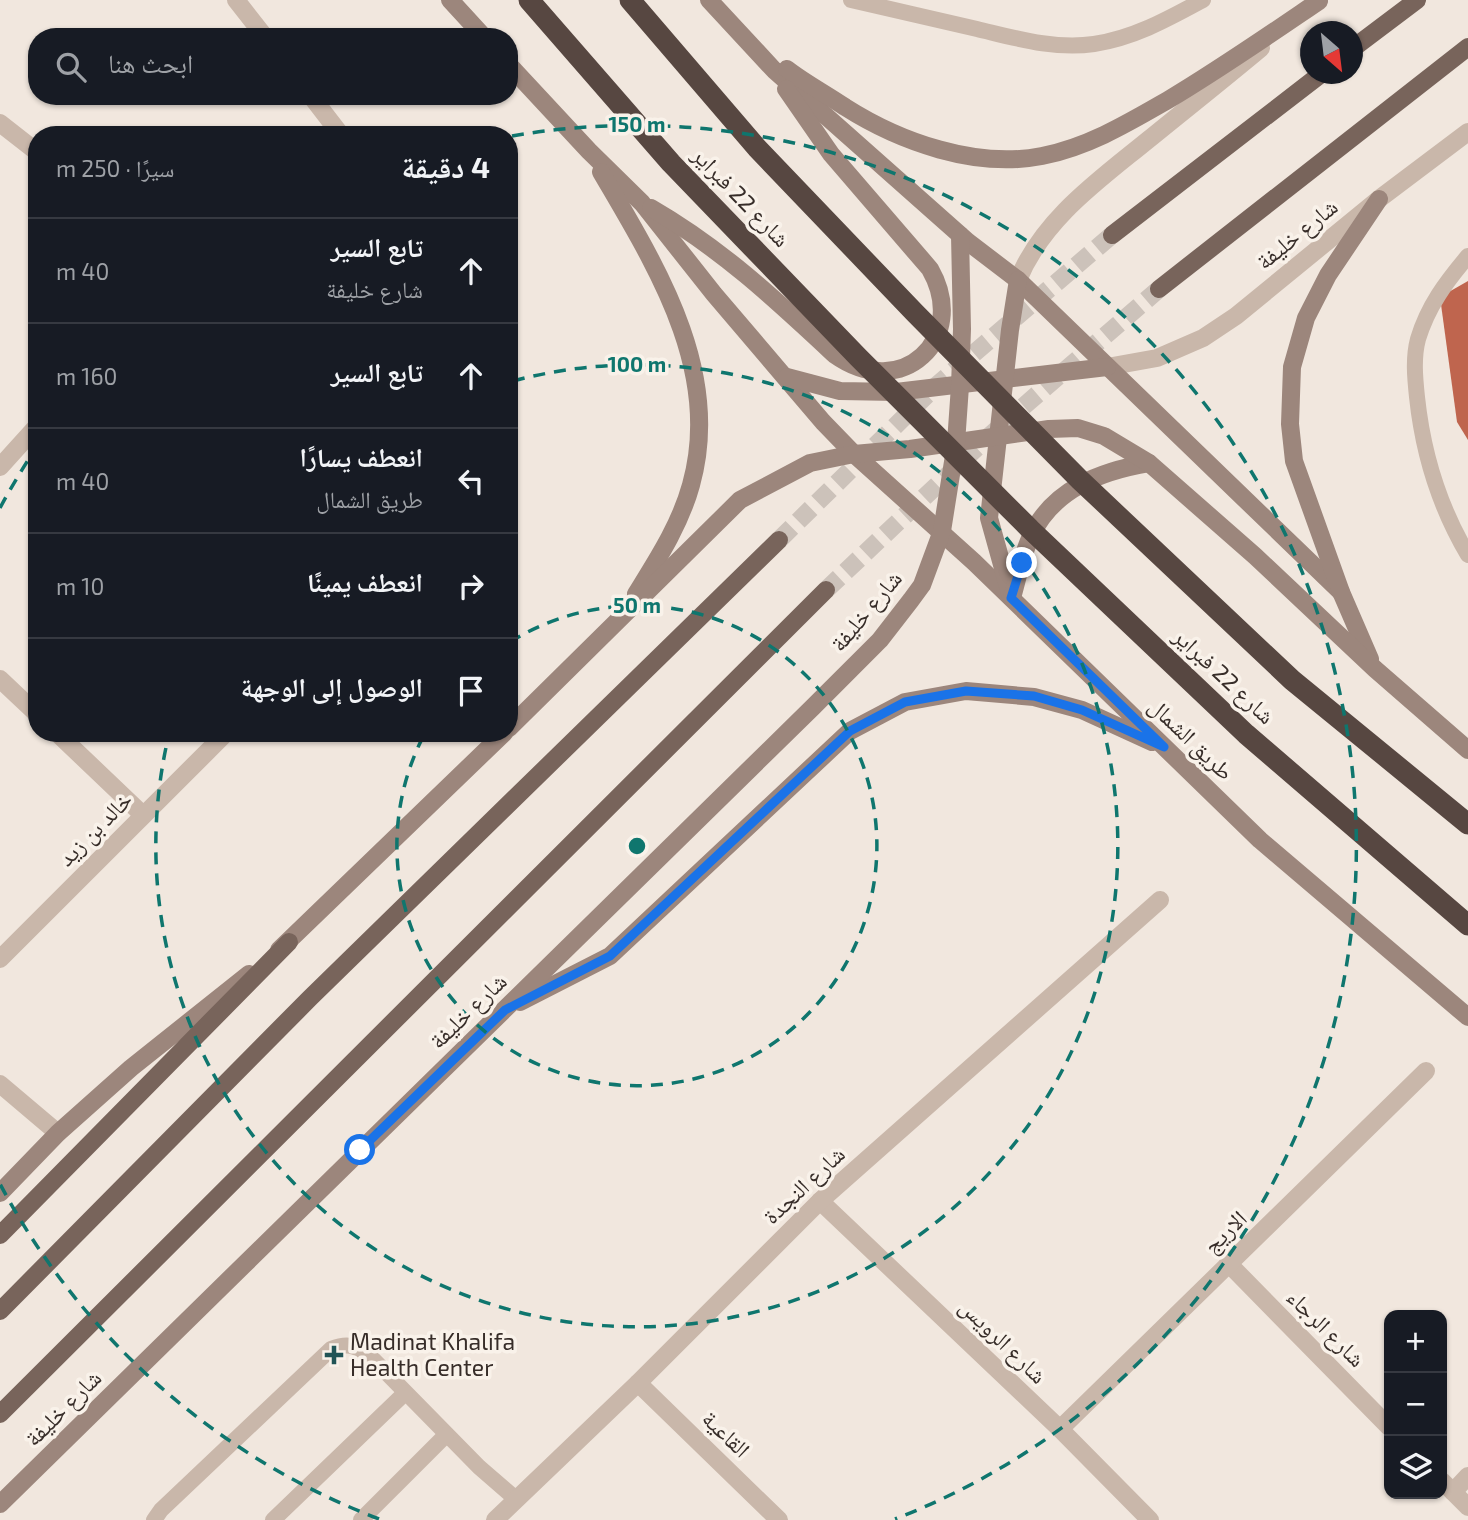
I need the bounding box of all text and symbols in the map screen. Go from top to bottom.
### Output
north arrow [1300,21,1363,84]
search box [28,28,518,105]
text: ابحث هنا [108,47,193,78]
icon: search [52,48,90,86]
text: 150 m [609,111,665,136]
street label: شارع 22 فبراير [685,140,796,254]
text: 4 دقيقة [401,148,490,184]
text: سيرًا · 250 m [56,154,174,182]
street label: شارع خليفة [1250,192,1344,276]
text: تابع السير [331,231,423,262]
icon: ahead [452,252,490,290]
text: 40 m [56,257,109,285]
text: شارع خليفة [326,275,423,303]
text: 100 m [608,351,666,376]
text: تابع السير [331,356,423,387]
icon: ahead [452,357,490,395]
text: 160 m [56,362,117,390]
text: انعطف يسارًا [299,441,423,472]
icon: left [452,462,490,500]
text: 40 m [56,467,109,495]
text: طريق الشمال [316,485,423,513]
route end [1006,547,1037,578]
street label: شارع خليفة [823,564,909,658]
text: انعطف يمينًا [307,566,423,597]
icon: right [452,567,490,605]
text: 10 m [56,572,104,600]
text: 50 m [613,592,661,617]
street label: شارع 22 فبراير [1166,621,1281,731]
text: الوصول إلى الوجهة [241,671,423,702]
icon: arrive [452,672,490,710]
street label: طريق الشمال [1143,691,1240,786]
street label: خالد بن زيد [51,785,138,872]
centre of rings [625,834,649,858]
street label: شارع خليفة [423,967,513,1055]
route start [344,1134,375,1165]
street label: شارع النجدة [757,1139,851,1231]
street label: الاريج [1197,1204,1253,1260]
street label: شارع الرجاء [1280,1282,1372,1374]
street label: شارع الرويس [953,1292,1053,1390]
map controls [1384,1310,1447,1499]
button: + [1384,1310,1447,1373]
place label: Madinat Khalifa Health Center [350,1327,515,1381]
marker: Madinat Khalifa Health Center [324,1345,344,1365]
street label: شارع خليفة [18,1363,108,1453]
button: − [1384,1373,1447,1436]
street label: القاعية [697,1404,756,1463]
button: layers [1384,1436,1447,1499]

